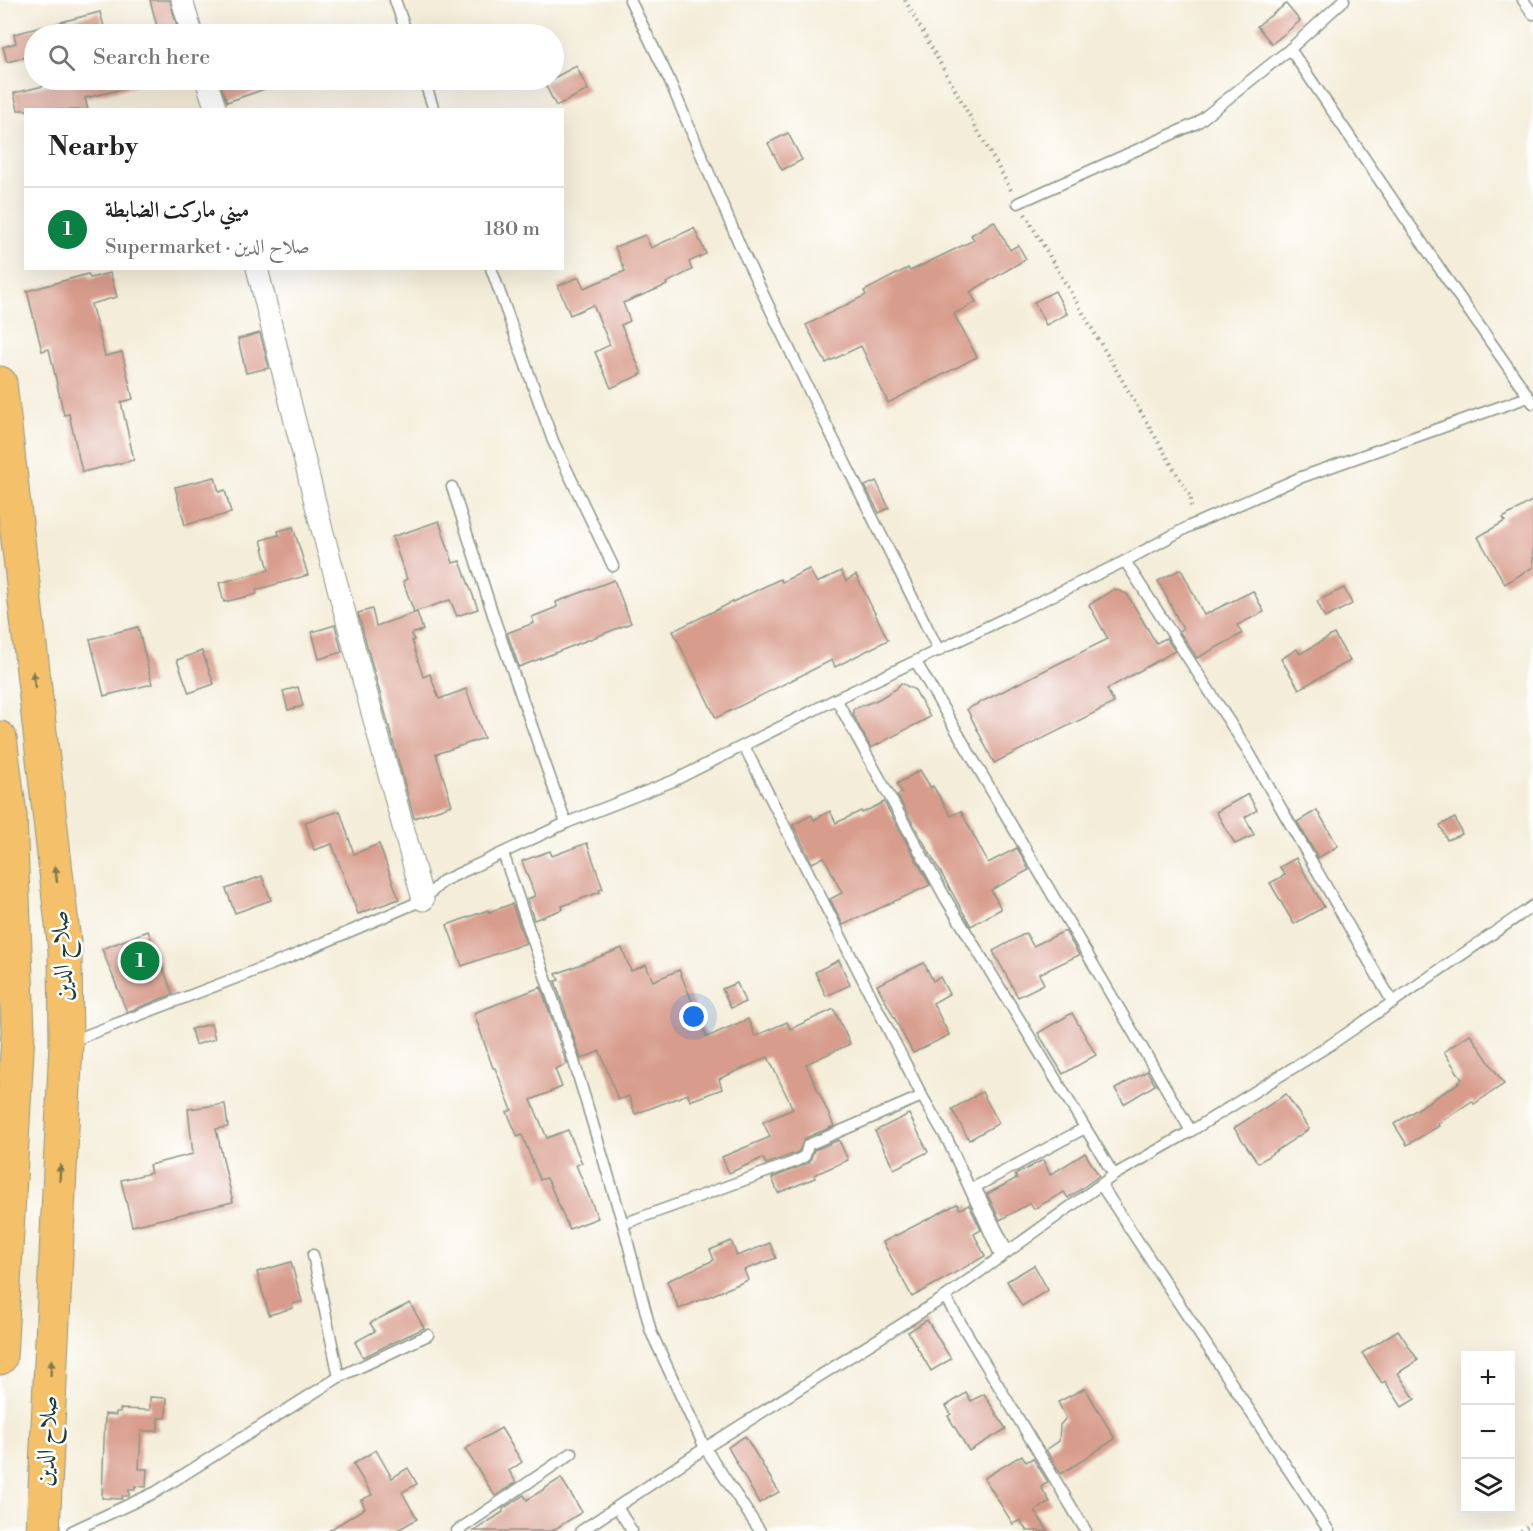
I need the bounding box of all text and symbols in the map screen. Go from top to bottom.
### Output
search box [24,24,564,90]
icon: search [45,41,78,74]
text: Search here [93,44,210,71]
text: Nearby [48,131,138,163]
text: ميني ماركت الضابطة [105,197,249,224]
text: 1 [63,217,72,242]
text: 180 m [485,217,540,242]
text: Supermarket · صلاح الدين [105,235,310,260]
one-way arrow [29,670,39,689]
one-way arrow [51,864,61,883]
street label: صلاح الدين [45,909,84,1002]
pin: 1 [120,938,160,984]
your location [679,1002,708,1031]
one-way arrow [55,1163,64,1182]
map controls [1461,1351,1515,1513]
button: + [1461,1351,1515,1405]
one-way arrow [46,1358,55,1377]
street label: صلاح الدين [30,1395,69,1488]
button: − [1461,1405,1515,1459]
button: layers [1461,1459,1515,1513]

